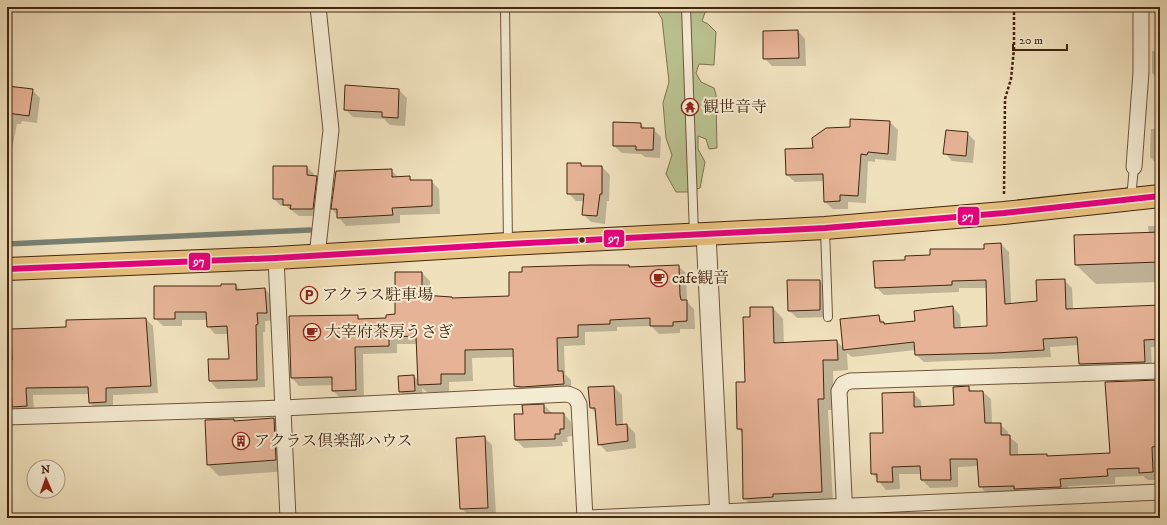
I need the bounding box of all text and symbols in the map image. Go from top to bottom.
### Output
scale bar [1013,26,1067,52]
text: 20 m [1019,33,1043,48]
temple icon: 観世音寺 [680,97,700,117]
place label: 観世音寺 [703,97,767,117]
line badge: 97 [957,206,980,226]
text: 97 [961,210,974,224]
line badge: 97 [603,229,625,248]
text: 97 [607,232,620,246]
unlabelled marker [577,235,587,245]
line badge: 97 [188,252,211,271]
text: 97 [192,255,205,269]
cafe icon: cafe観音 [649,268,669,288]
place label: cafe観音 [672,268,729,288]
parking icon: アクラス駐車場 [299,285,319,305]
place label: アクラス駐車場 [322,285,433,305]
cafe icon: 大宰府茶房うさぎ [302,322,322,342]
place label: 大宰府茶房うさぎ [325,322,453,342]
building icon: アクラス倶楽部ハウス [231,431,251,451]
place label: アクラス倶楽部ハウス [254,431,413,451]
north arrow [26,459,66,499]
text: N [41,463,50,477]

